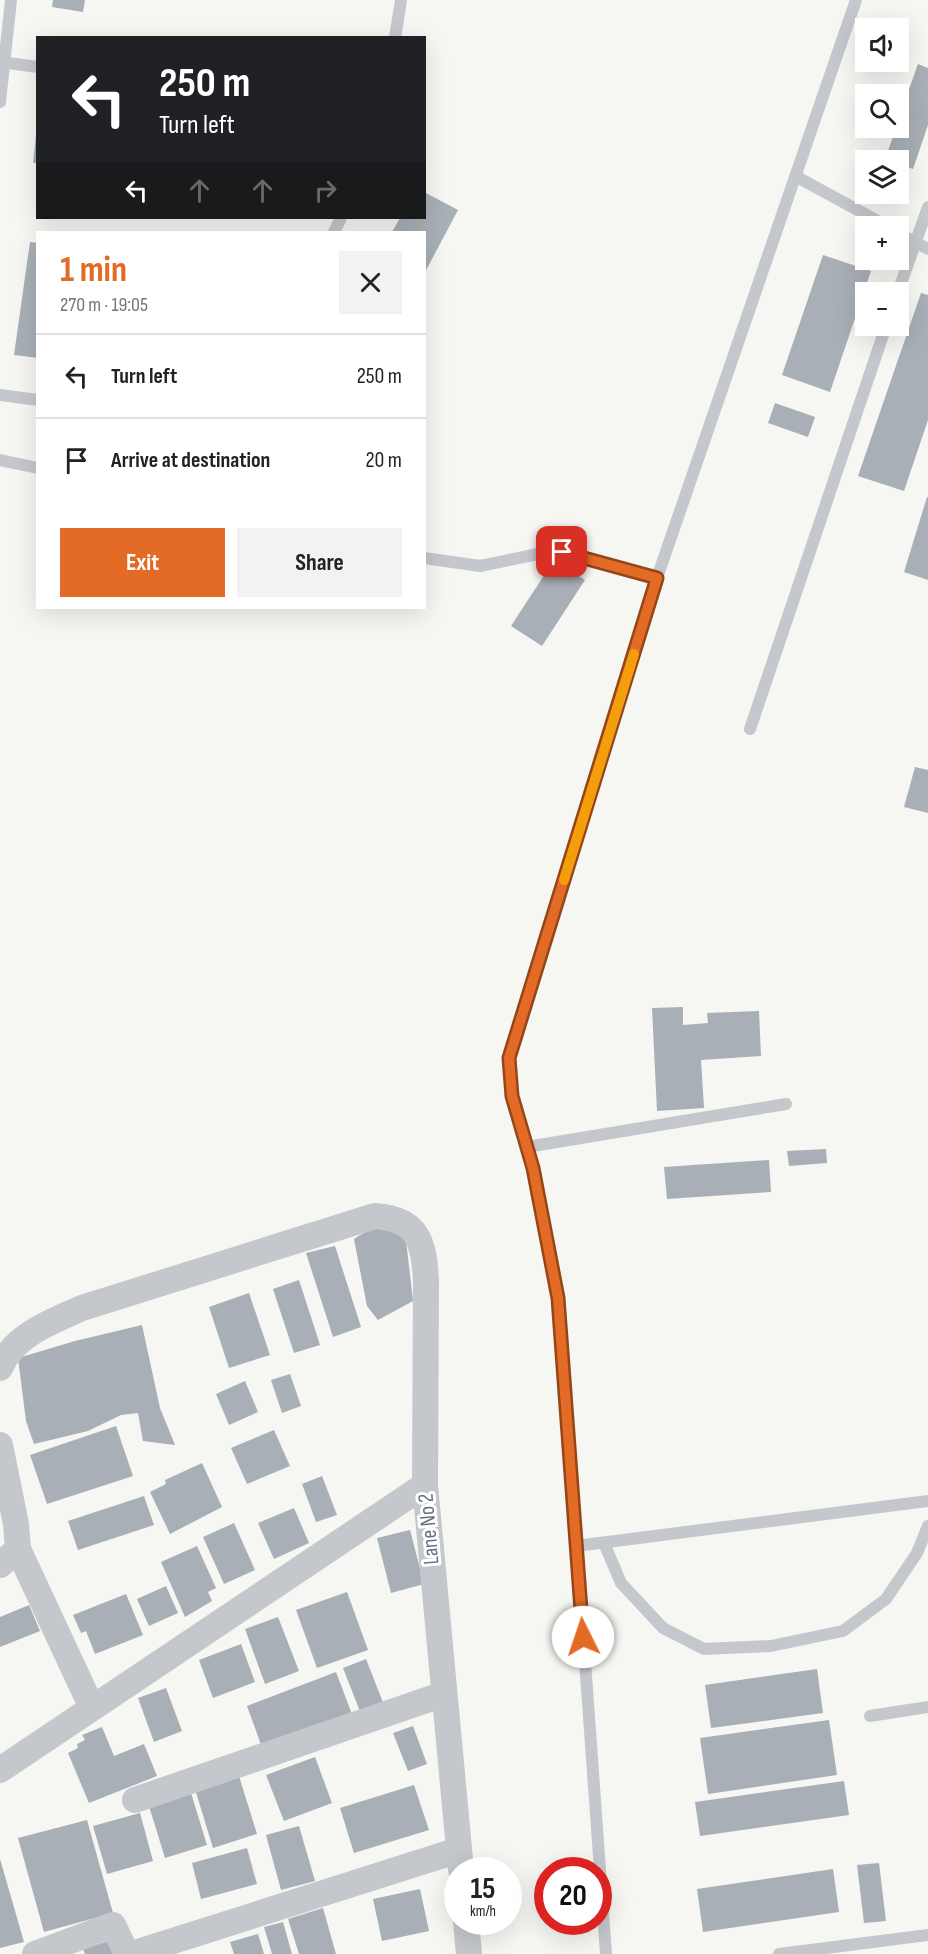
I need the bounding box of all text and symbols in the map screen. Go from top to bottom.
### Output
map controls [855,18,909,336]
button: sound [855,18,909,72]
text: 250 m [159,58,250,109]
icon: left [60,60,138,138]
button: search [855,84,909,138]
text: Turn left [159,109,235,141]
button: layers [855,150,909,204]
icon: left [120,174,153,207]
icon: ahead [183,174,216,207]
icon: ahead [246,174,279,207]
icon: right [309,174,342,207]
button: + [855,216,909,270]
text: 1 min [60,249,127,292]
button: close [339,251,402,314]
button: − [855,282,909,336]
text: 270 m · 19:05 [60,293,148,317]
icon: left [60,360,93,393]
text: Turn left [111,363,177,390]
text: 250 m [357,363,402,390]
icon: arrive [60,444,93,477]
text: Arrive at destination [111,447,270,474]
text: 20 m [366,447,402,474]
pin [536,526,587,577]
button: Exit [60,528,225,597]
button: Share [237,528,402,597]
icon: arrive [545,535,578,568]
street label: Lane No 2 [412,1492,446,1566]
position arrow [551,1605,615,1669]
speed limit sign: 20 [534,1857,612,1935]
text: 15 [471,1871,496,1907]
text: km/h [470,1902,496,1921]

